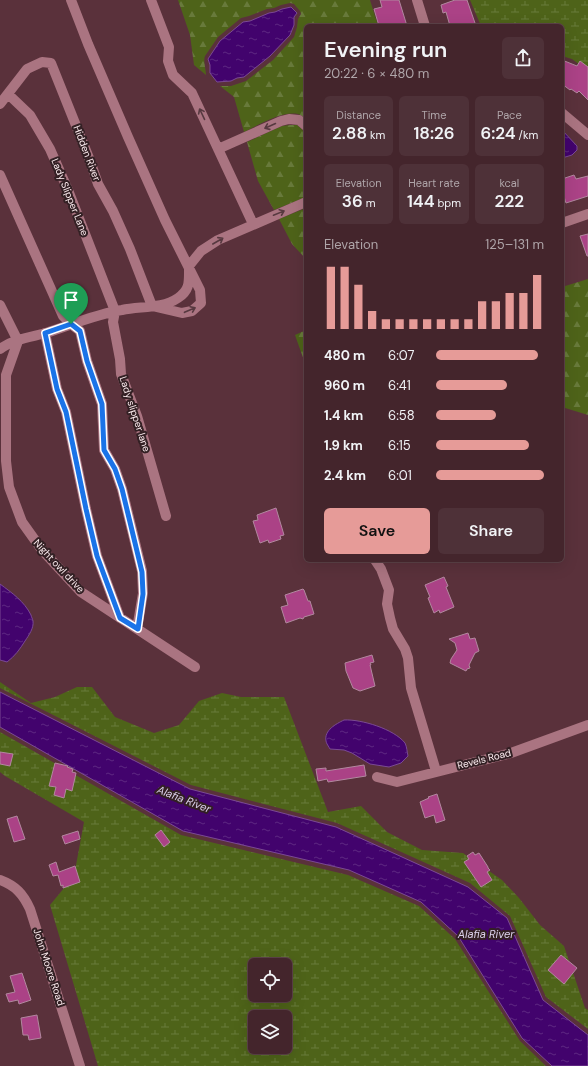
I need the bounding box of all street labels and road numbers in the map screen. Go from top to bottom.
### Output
street label: Hidden River [70,123,104,183]
street label: Lady Slipper Lane [49,156,92,238]
street label: Lady slipper lane [117,375,153,454]
street label: Night owl drive [31,536,87,596]
street label: Revels Road [456,746,512,772]
street label: John Moore Road [30,927,68,1007]

